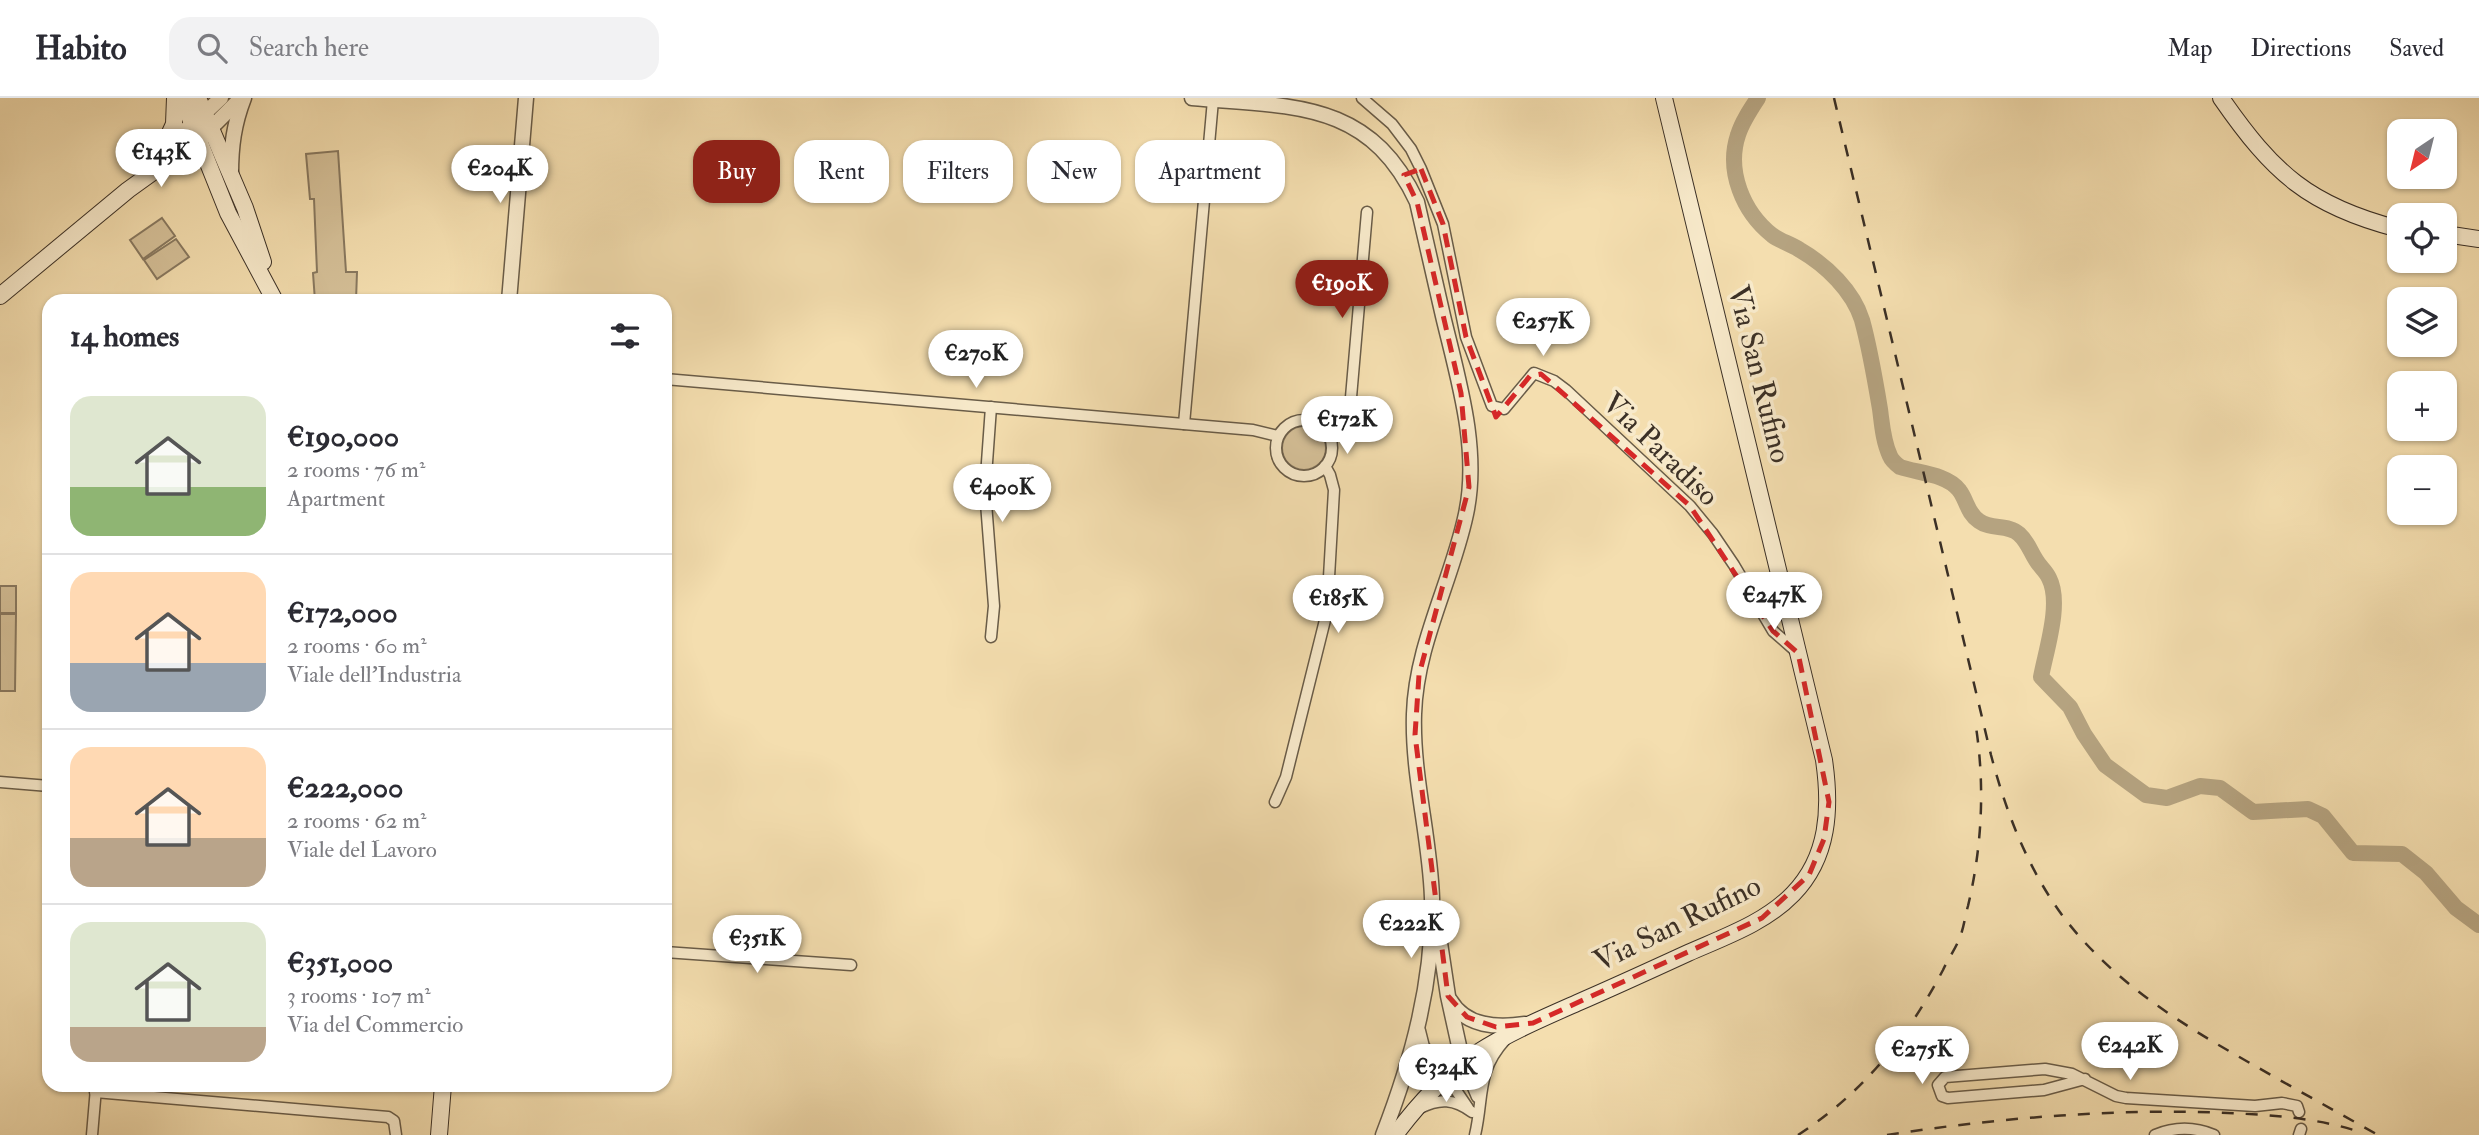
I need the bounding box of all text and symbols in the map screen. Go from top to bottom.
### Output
search box [169,17,659,80]
text: Habito [35,28,127,69]
icon: search [193,29,231,67]
text: Search here [249,32,369,64]
text: Map [2167,33,2212,64]
text: Directions [2250,33,2351,64]
text: Saved [2389,33,2444,64]
north arrow [2387,119,2457,189]
map controls [2387,119,2457,525]
pin: €143K [112,130,210,189]
text: €143K [132,137,190,166]
chip: Buy [693,140,780,203]
chip: Rent [794,140,889,203]
chip: Filters [903,140,1013,203]
chip: New [1027,140,1121,203]
chip: Apartment [1135,140,1285,203]
pin: €204K [451,146,549,205]
text: €204K [467,153,533,182]
button: locate [2387,203,2457,273]
pin: €190K [1293,260,1391,320]
text: €190K [1311,268,1373,297]
street label: Via San Rufino [1720,282,1799,467]
button: layers [2387,287,2457,357]
pin: €257K [1494,299,1592,358]
text: €257K [1512,306,1574,335]
icon: filters [606,317,644,355]
text: 14 homes [70,318,179,355]
pin: €270K [927,330,1025,390]
text: €270K [944,338,1008,367]
button: + [2387,371,2457,441]
street label: Via Paradiso [1595,385,1727,514]
pin: €172K [1298,396,1396,456]
text: €172K [1317,404,1377,433]
text: €190,000 [287,418,399,455]
icon: home [126,424,210,508]
text: 2 rooms · 76 m² [287,455,425,484]
button: − [2387,455,2457,525]
pin: €400K [953,464,1051,524]
text: €400K [969,472,1035,501]
text: Apartment [287,484,385,513]
pin: €247K [1725,573,1823,632]
pin: €185K [1289,575,1387,635]
text: €247K [1742,580,1806,609]
text: €185K [1309,583,1367,612]
text: €172,000 [287,594,398,631]
icon: home [126,600,210,684]
text: 2 rooms · 60 m² [287,631,427,660]
text: Viale dell'Industria [287,660,461,689]
text: €222,000 [287,769,403,806]
icon: home [126,775,210,859]
text: 2 rooms · 62 m² [287,806,426,835]
text: Viale del Lavoro [287,835,437,864]
street label: Via San Rufino [1588,867,1767,980]
pin: €222K [1362,900,1460,960]
text: €222K [1379,908,1443,937]
pin: €351K [708,916,806,975]
text: €351K [729,923,785,952]
text: €351,000 [287,944,393,981]
icon: home [126,950,210,1034]
text: 3 rooms · 107 m² [287,981,431,1010]
text: Via del Commercio [287,1010,463,1039]
pin: €242K [2081,1023,2179,1082]
pin: €275K [1873,1026,1971,1086]
text: €242K [2097,1030,2163,1059]
text: €275K [1891,1034,1953,1063]
pin: €324K [1397,1044,1495,1104]
text: €324K [1415,1052,1477,1081]

